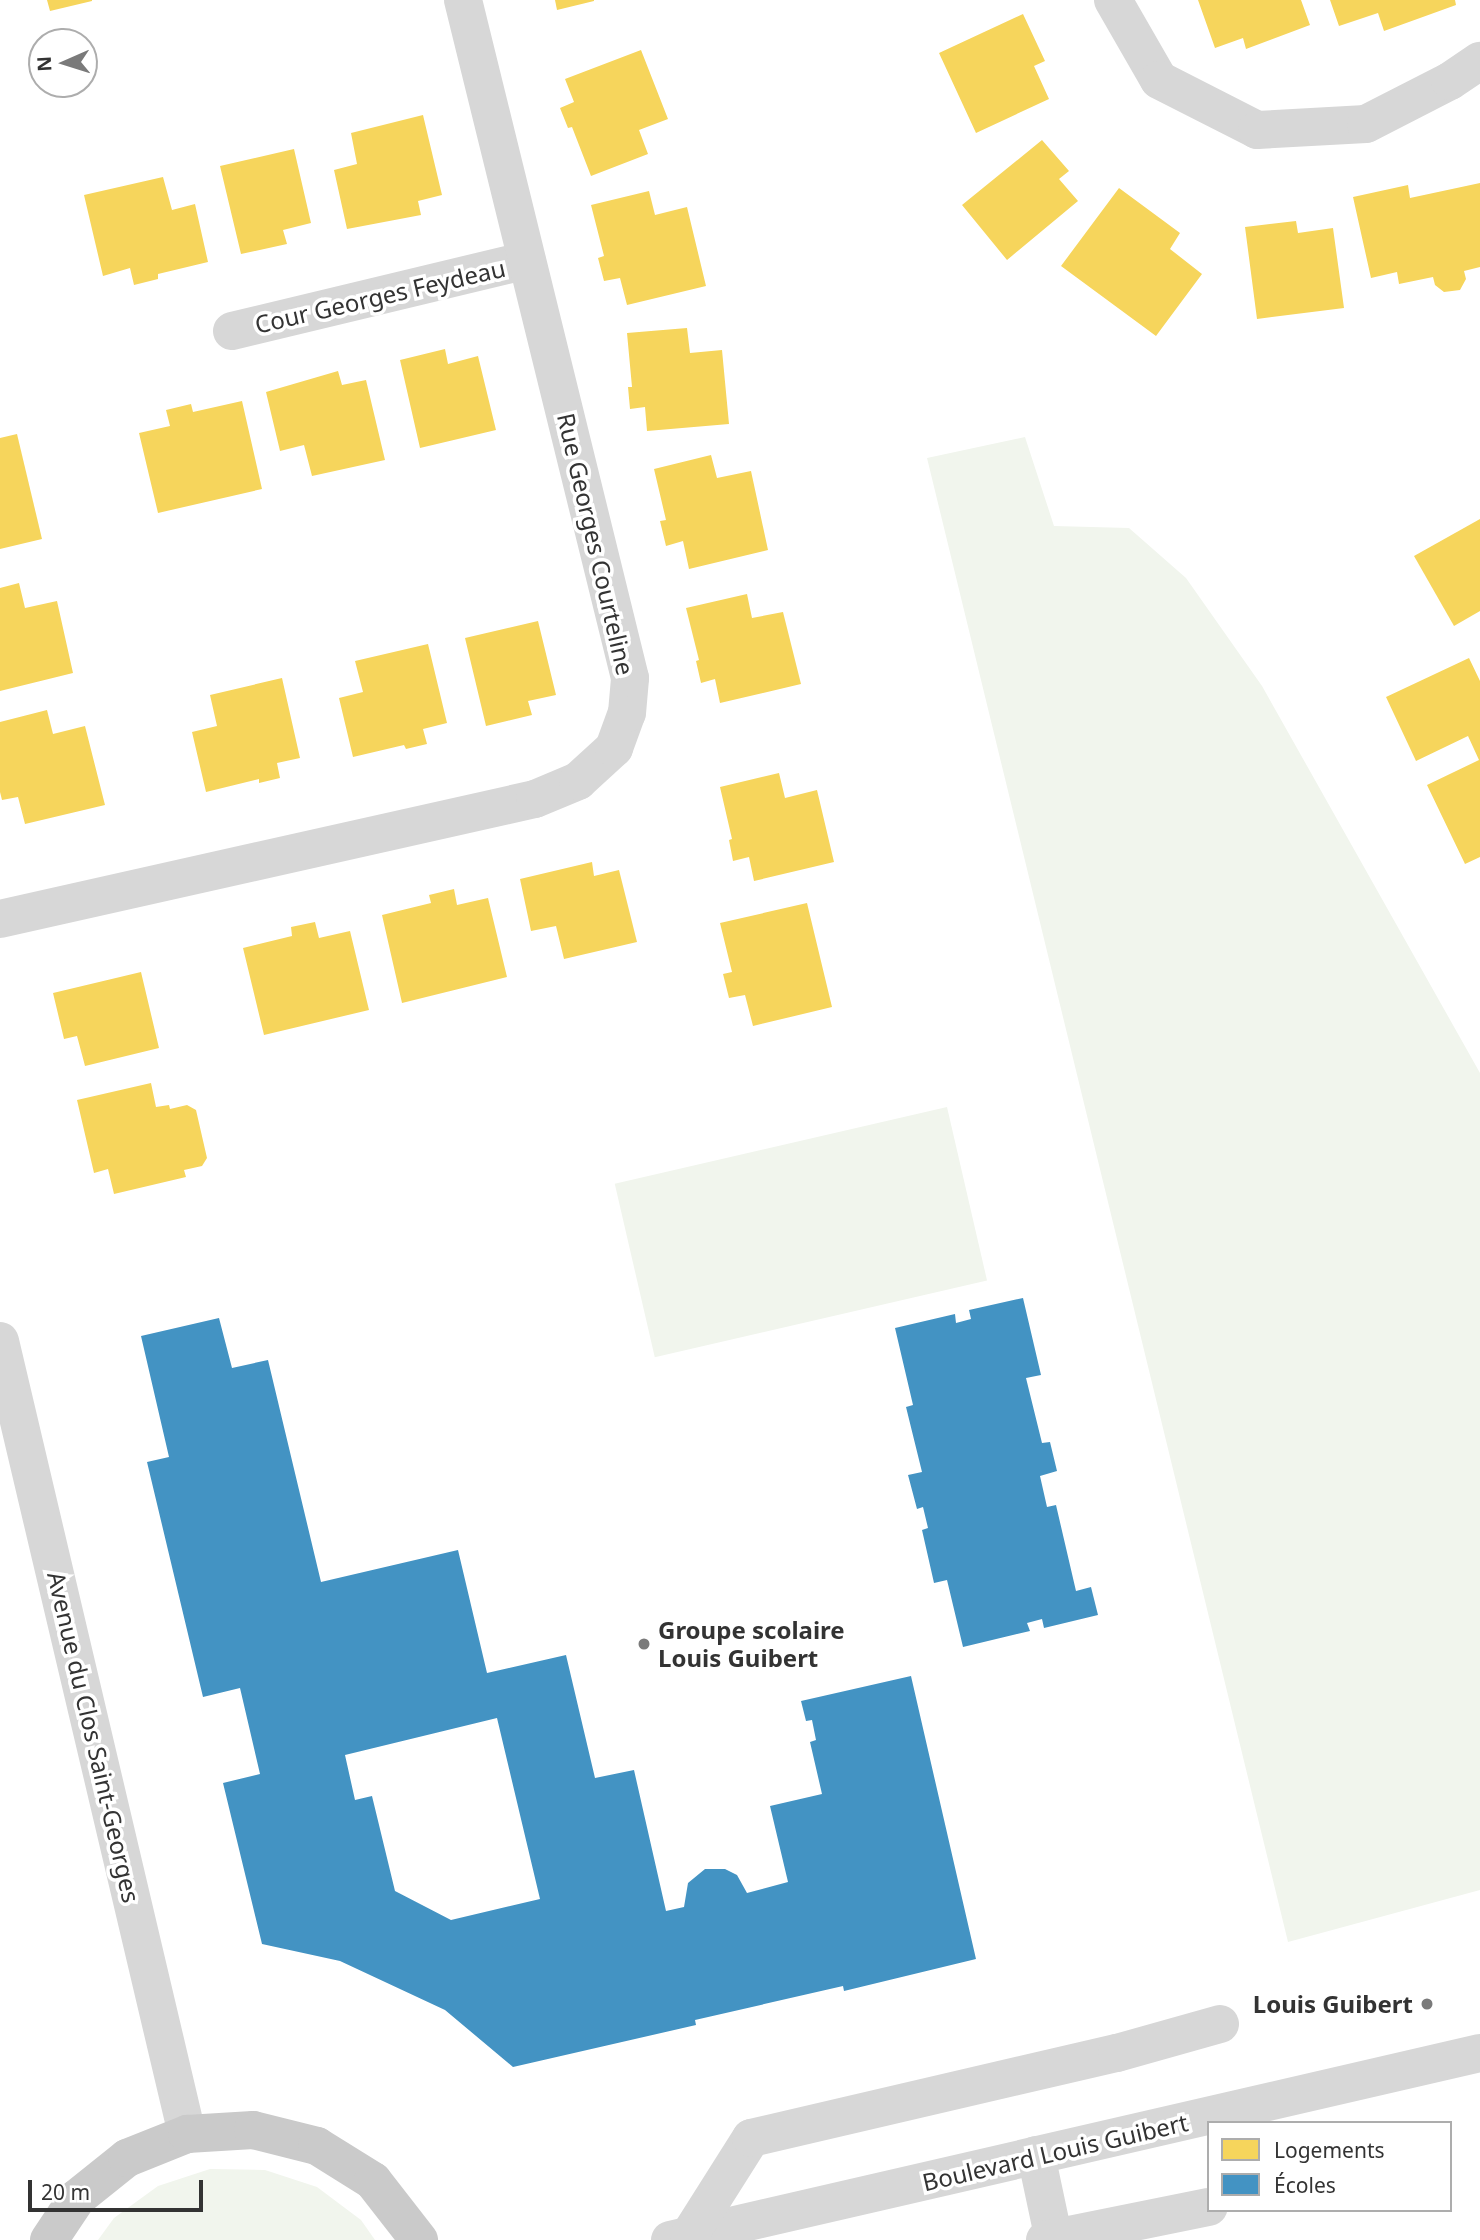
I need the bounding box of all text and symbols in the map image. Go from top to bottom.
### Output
north arrow [28,28,98,98]
text: N [31,56,57,72]
street label: Cour Georges Feydeau [252,253,508,339]
street label: Rue Georges Courteline [552,410,640,678]
street label: Avenue du Clos Saint-Georges [42,1569,146,1905]
place label: Groupe scolaire Louis Guibert [658,1616,845,1672]
marker: Groupe scolaire Louis Guibert [636,1636,652,1652]
place label: Louis Guibert [1253,1990,1413,2018]
marker: Louis Guibert [1419,1996,1435,2012]
street label: Boulevard Louis Guibert [919,2107,1191,2197]
legend [1207,2121,1452,2212]
text: Logements [1274,2136,1385,2164]
scale bar [32,2166,206,2210]
text: Écoles [1274,2171,1336,2199]
text: 20 m [41,2178,90,2206]

